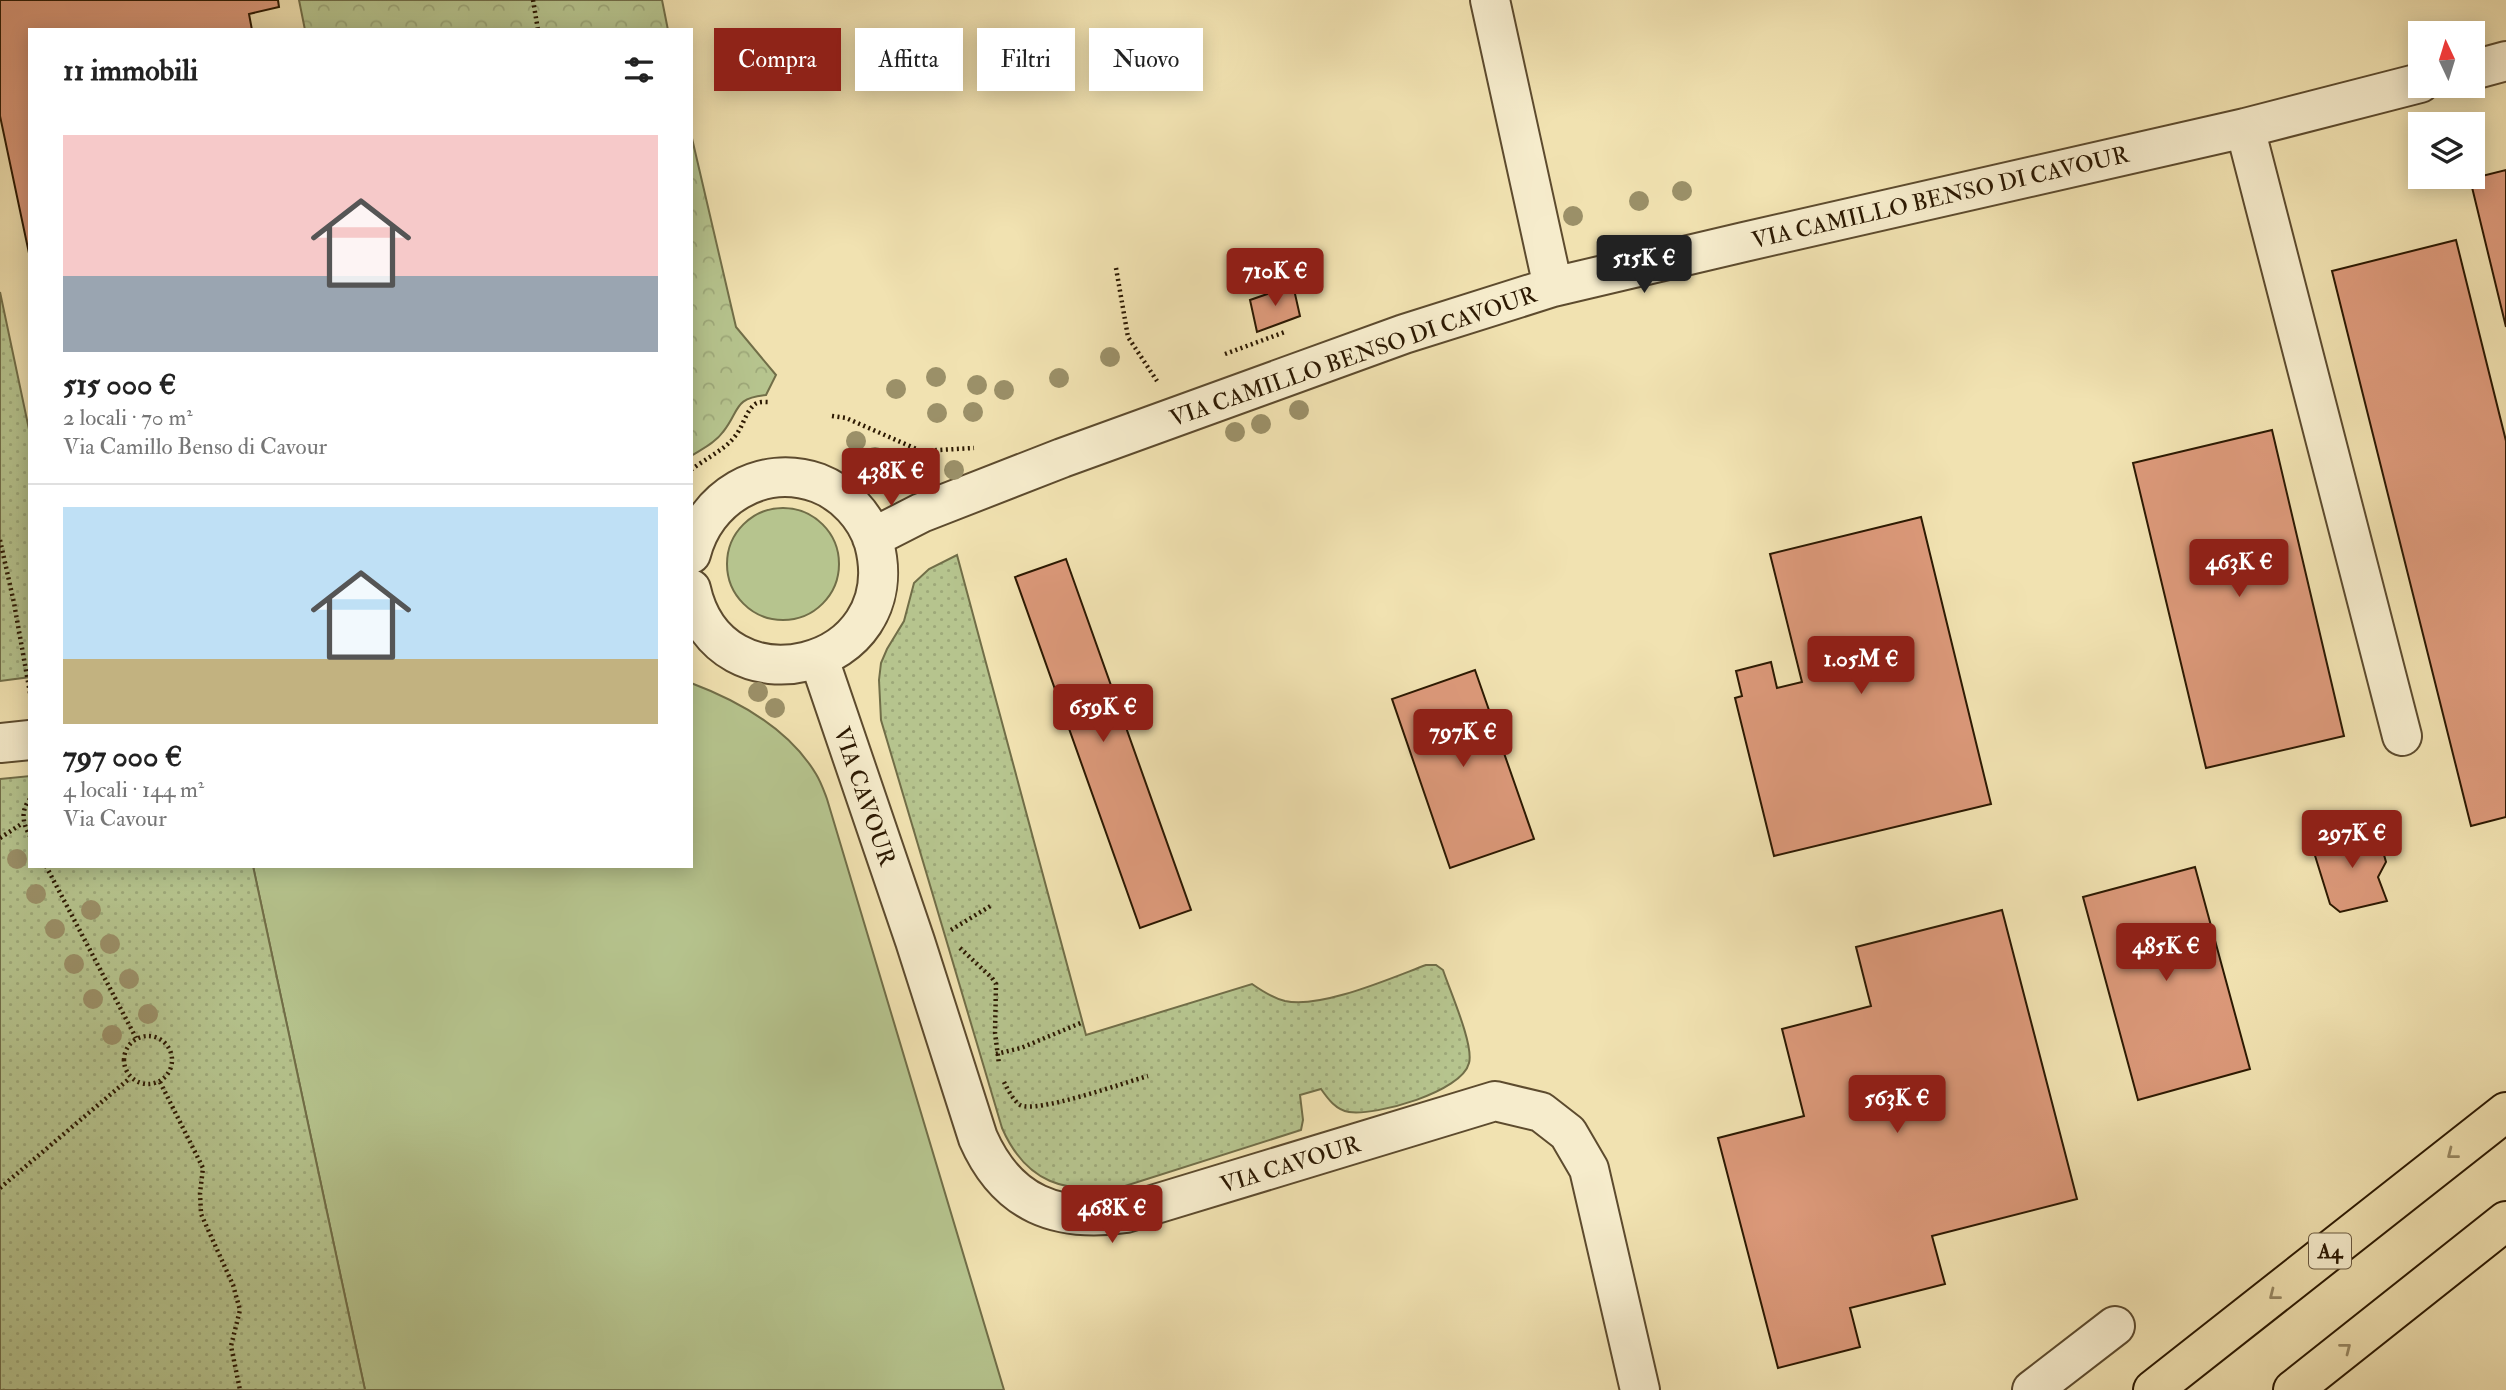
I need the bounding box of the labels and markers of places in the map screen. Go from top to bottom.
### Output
pin: 515K € [1587,236,1701,295]
pin: 710K € [1218,248,1332,308]
pin: 438K € [834,448,948,508]
pin: 463K € [2182,540,2296,599]
pin: 1.05M € [1796,636,1926,696]
pin: 659K € [1046,684,1160,744]
pin: 797K € [1406,710,1520,769]
pin: 297K € [2295,810,2409,870]
pin: 485K € [2109,923,2223,983]
pin: 563K € [1840,1076,1954,1135]
pin: 468K € [1055,1186,1169,1245]

